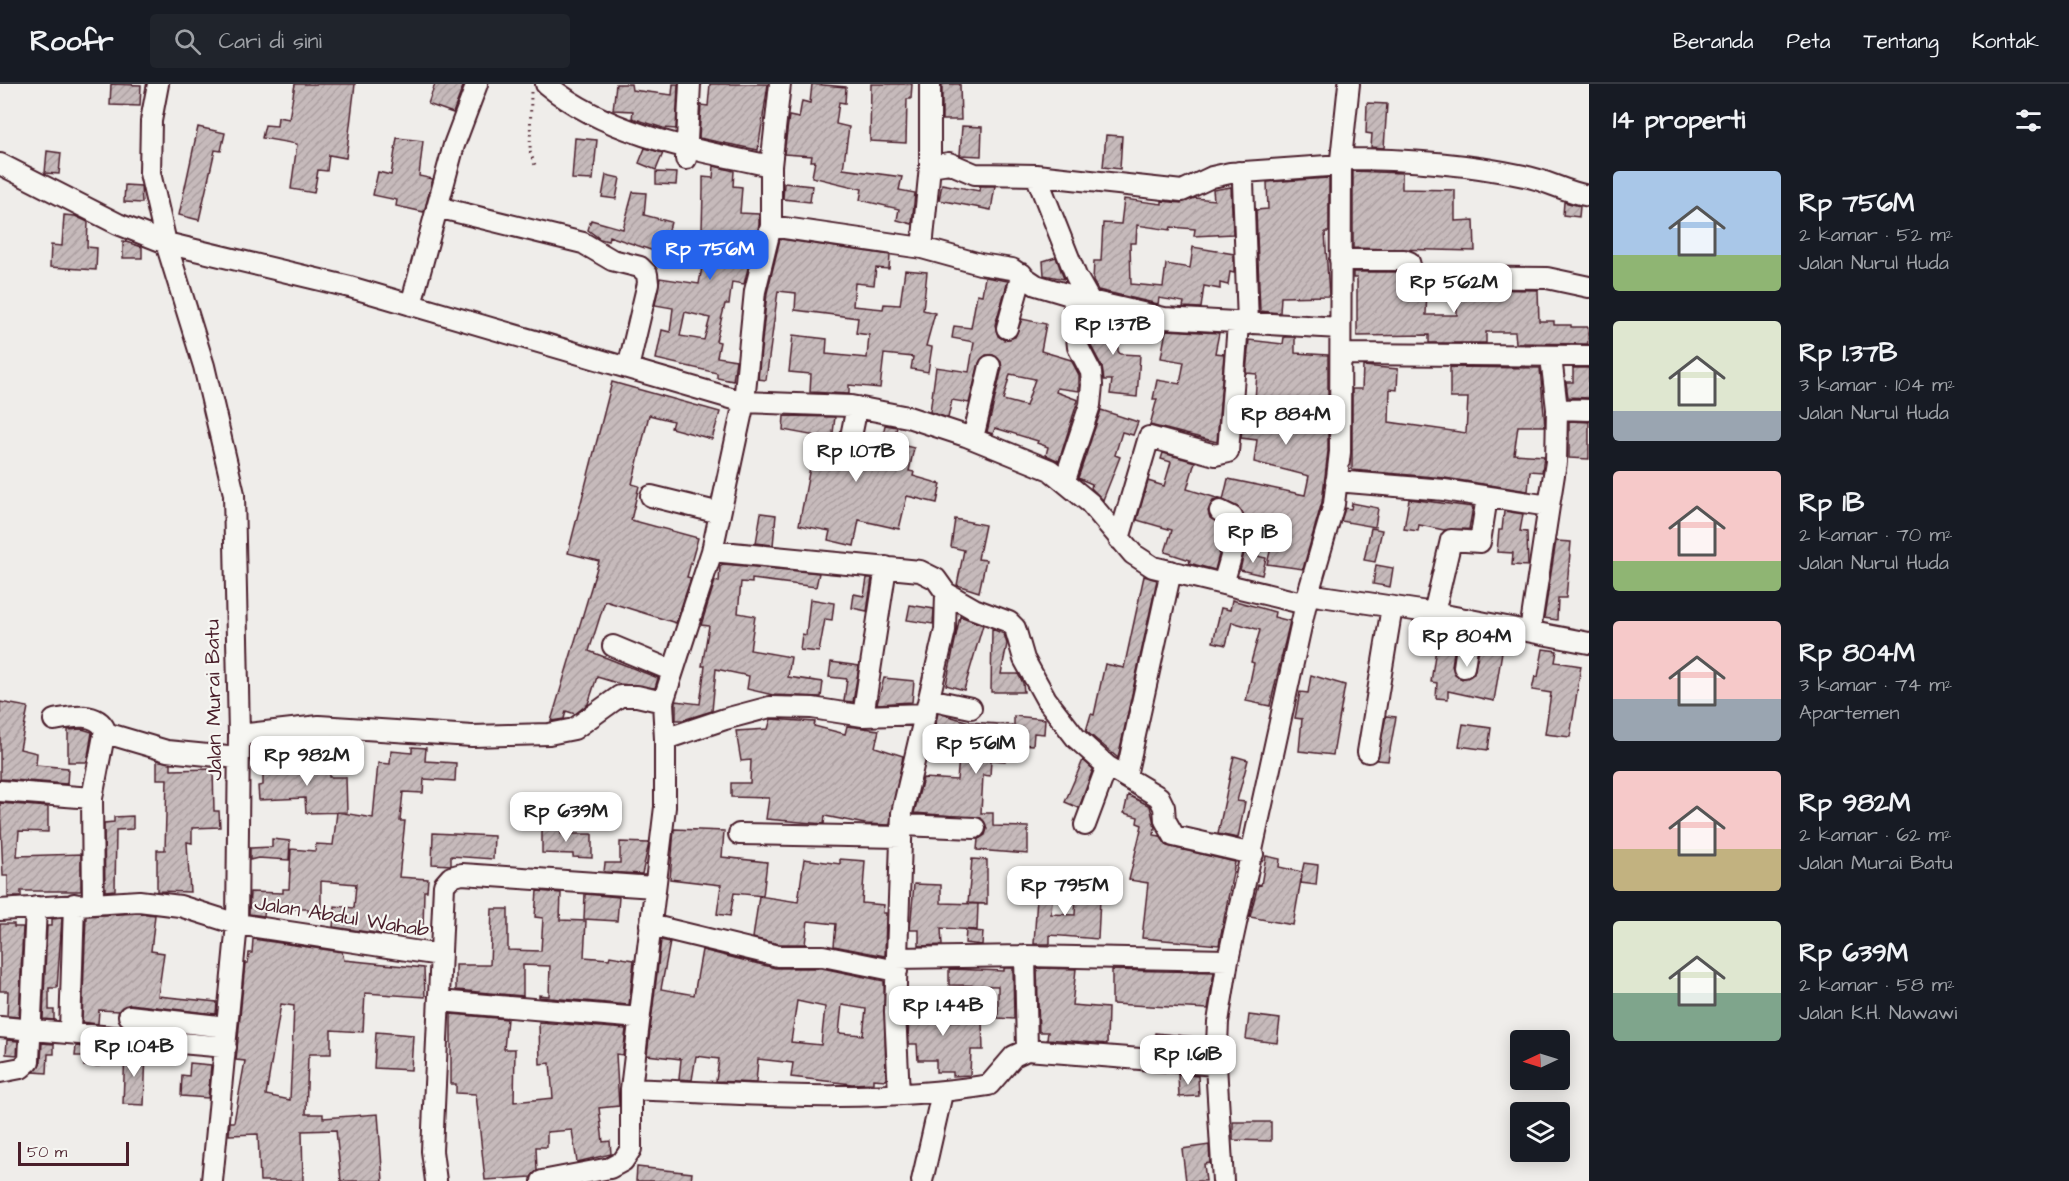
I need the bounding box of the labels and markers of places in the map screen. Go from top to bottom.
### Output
pin: Rp 756M [655,230,765,281]
pin: Rp 562M [1399,263,1509,314]
pin: Rp 1.37B [1051,305,1175,356]
pin: Rp 884M [1231,395,1341,446]
pin: Rp 1.07B [794,432,918,483]
pin: Rp 1B [1211,513,1295,564]
pin: Rp 804M [1412,617,1522,668]
pin: Rp 561M [921,724,1031,775]
pin: Rp 982M [252,736,362,787]
pin: Rp 639M [511,792,621,843]
pin: Rp 795M [1010,866,1120,917]
pin: Rp 1.44B [881,986,1005,1037]
pin: Rp 1.04B [72,1027,196,1078]
pin: Rp 1.61B [1126,1035,1250,1086]

